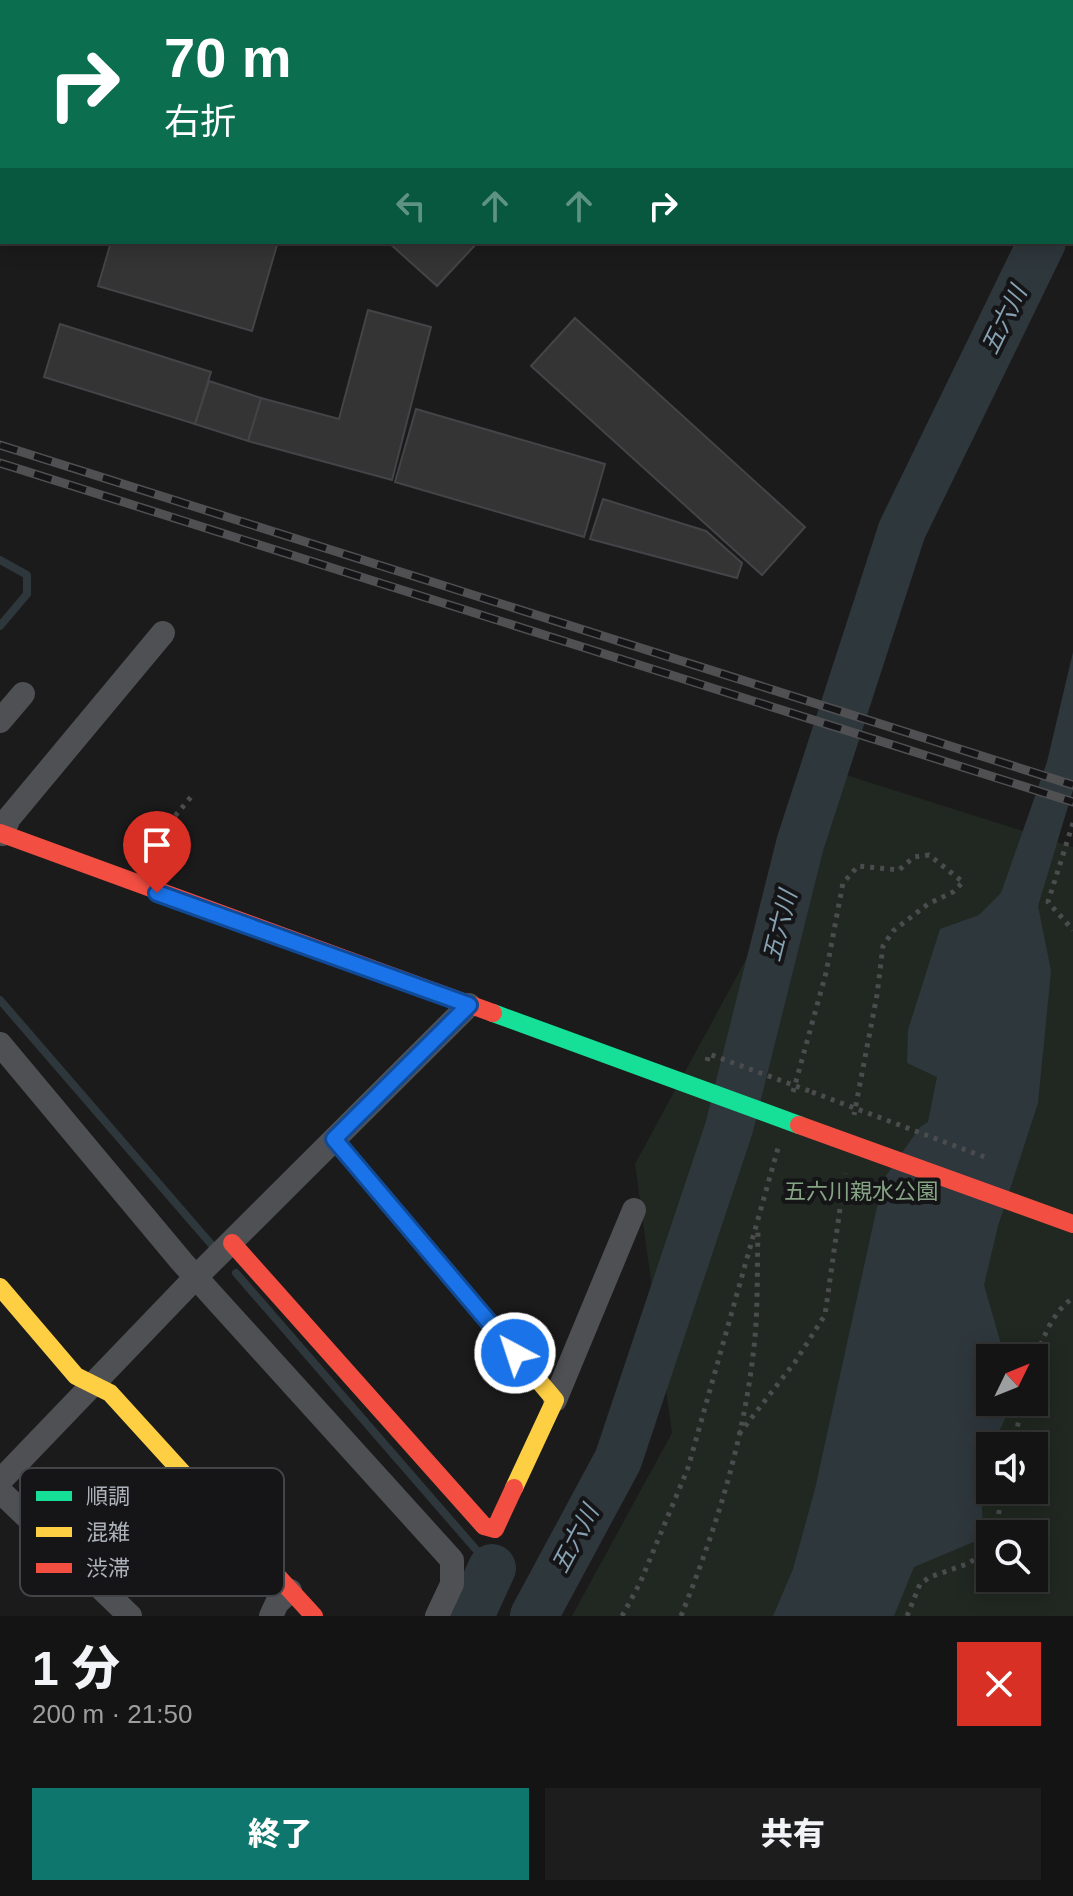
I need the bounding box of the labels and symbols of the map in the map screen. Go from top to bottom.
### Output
water label: 五六川 [976,279,1033,358]
pin [123,811,191,893]
water label: 五六川 [758,885,802,964]
park label: 五六川親水公園 [784,1179,938,1204]
position arrow [473,1311,557,1395]
north arrow [976,1344,1048,1416]
legend [20,1468,284,1596]
text: 順調 [86,1484,130,1509]
water label: 五六川 [546,1498,605,1577]
text: 混雑 [86,1520,130,1545]
text: 渋滞 [86,1556,130,1581]

